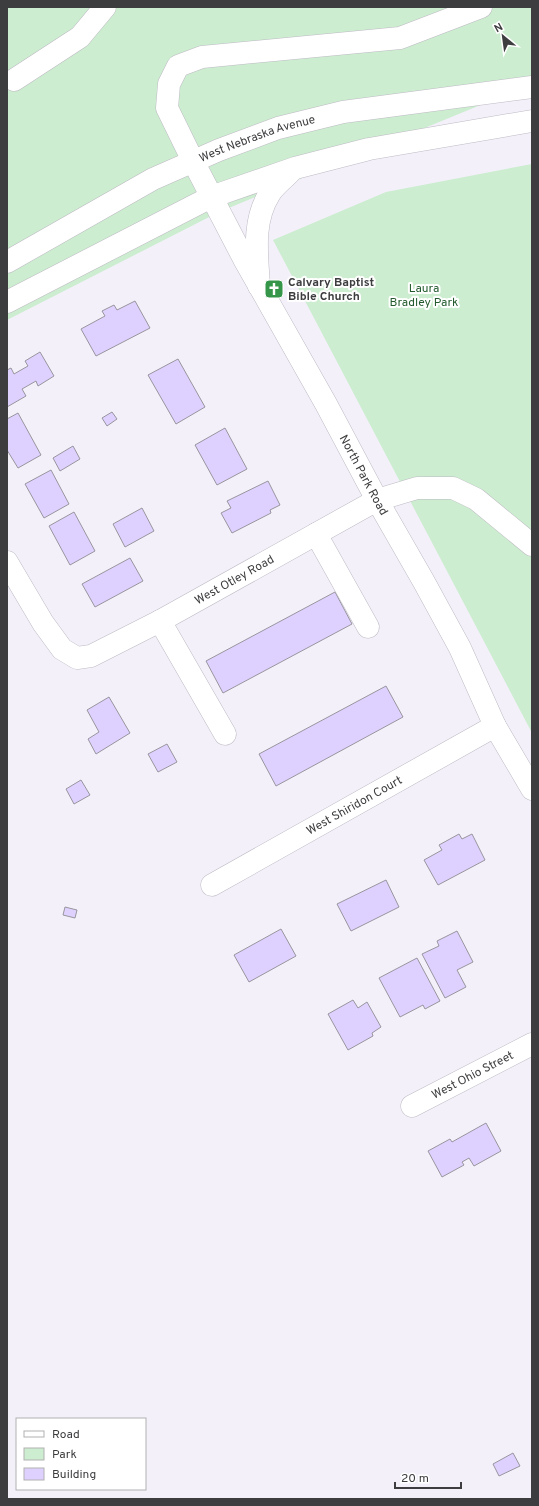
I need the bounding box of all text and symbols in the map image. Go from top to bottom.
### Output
north arrow [483,16,523,56]
text: N [492,20,505,36]
street label: West Nebraska Avenue [197,112,317,167]
place label: Calvary Baptist Bible Church [288,275,374,305]
church icon: Calvary Baptist Bible Church [263,278,285,300]
park label: Laura Bradley Park [390,281,458,311]
street label: North Park Road [335,432,391,519]
street label: West Otley Road [192,552,277,609]
street label: West Shiridon Court [304,773,405,839]
street label: West Ohio Street [429,1048,517,1104]
legend [16,1418,146,1490]
text: Road [52,1427,80,1443]
text: Park [52,1447,77,1463]
scale bar [395,1464,461,1490]
text: Building [52,1467,96,1483]
text: 20 m [401,1471,429,1487]

